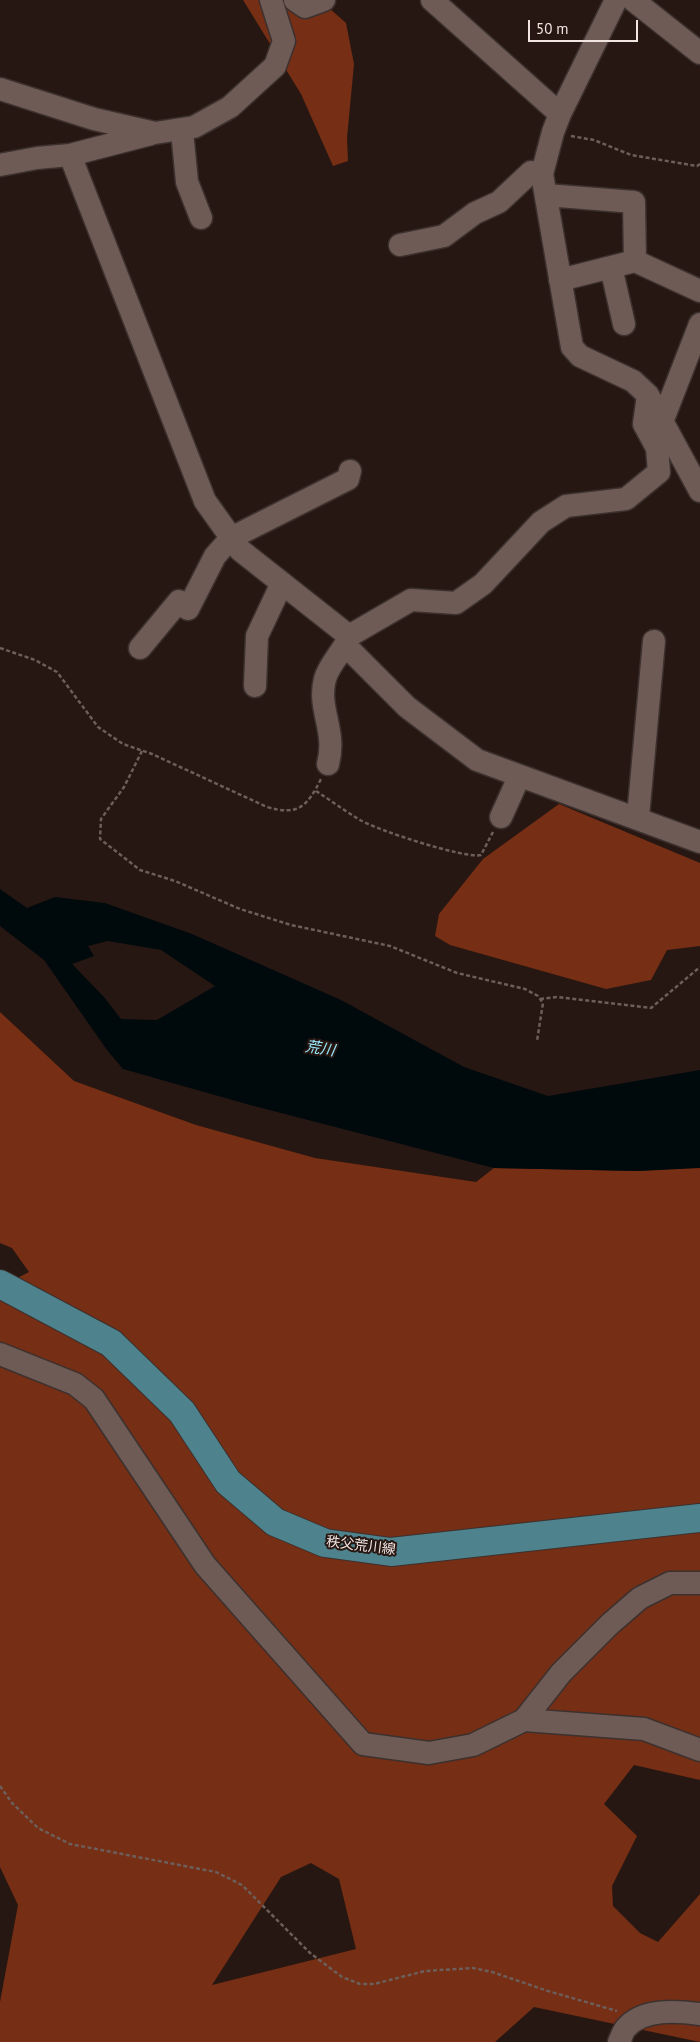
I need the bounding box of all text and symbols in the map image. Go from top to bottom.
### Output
scale bar [530,10,640,42]
text: 50 m [536,19,569,38]
water label: 荒川 [304,1038,336,1060]
street label: 秩父荒川線 [325,1533,397,1559]

